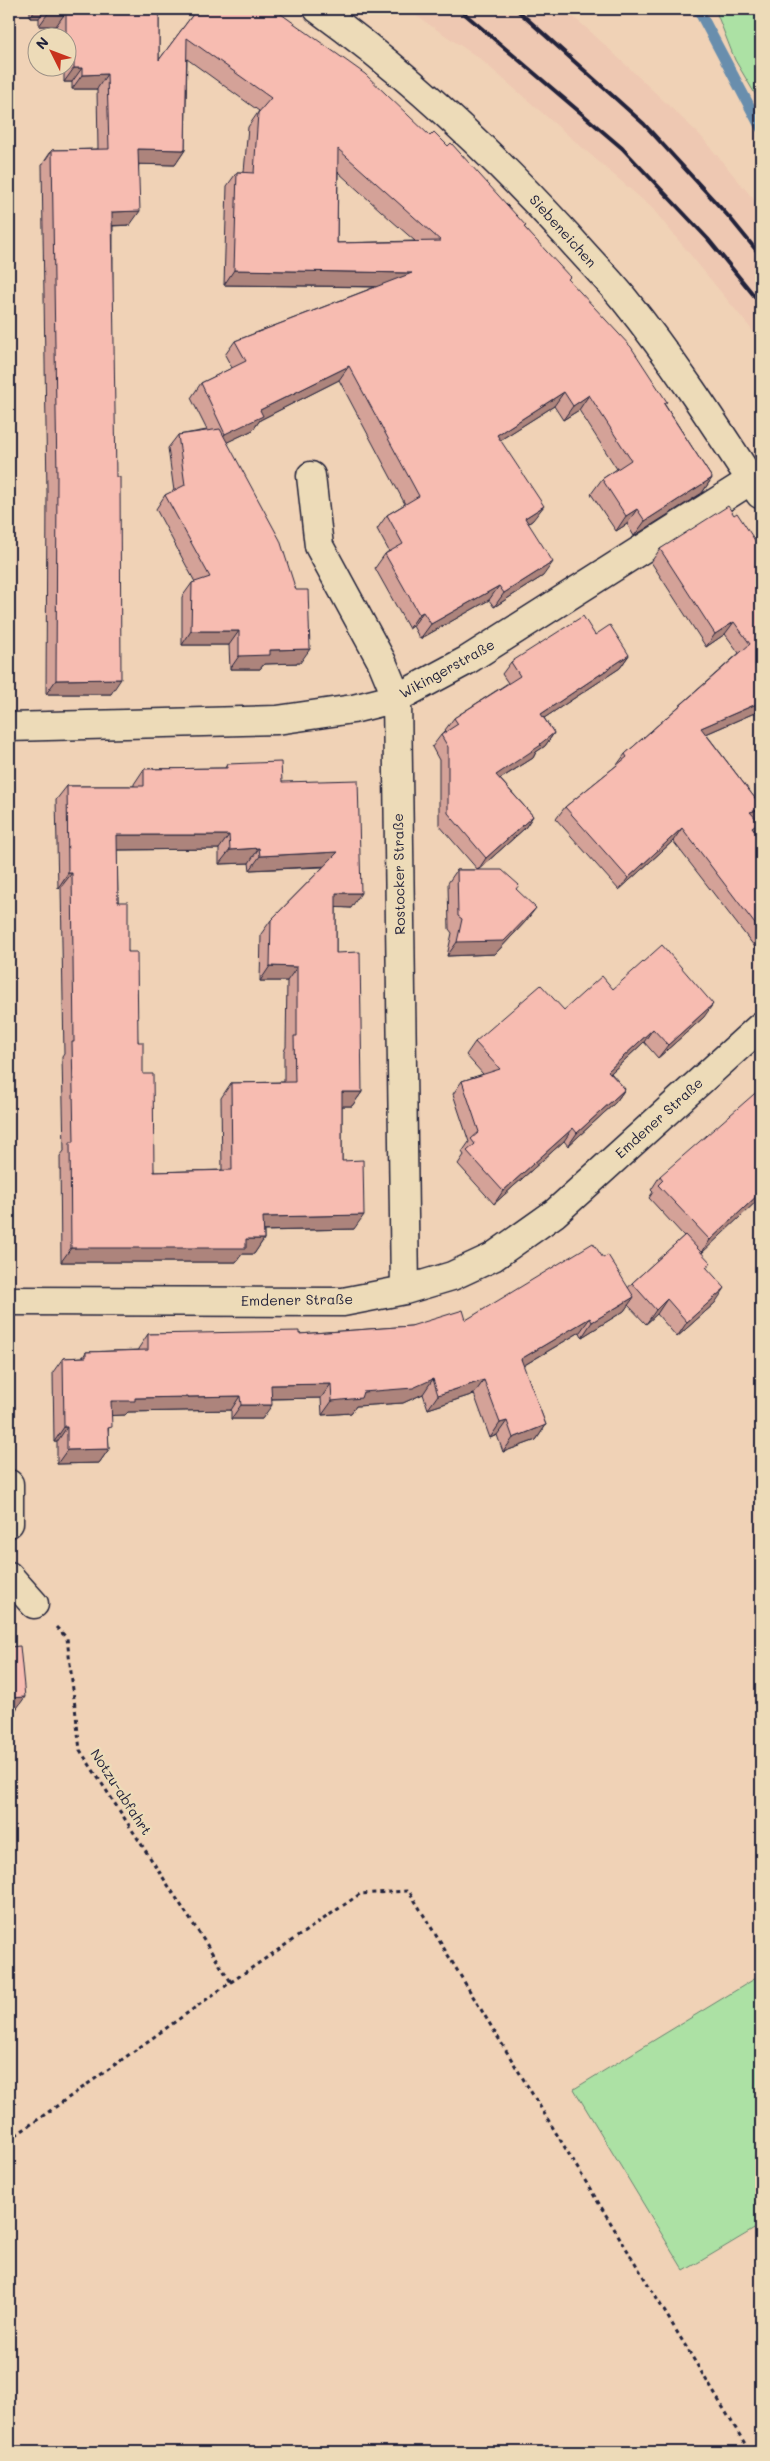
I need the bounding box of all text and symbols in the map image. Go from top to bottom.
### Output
north arrow [28,28,78,78]
text: N [31,33,53,53]
street label: Siebeneichen [526,190,601,271]
street label: Wikingerstraße [396,635,498,703]
street label: Rostocker Straße [388,813,409,935]
street label: Emdener Straße [611,1073,707,1162]
street label: Emdener Straße [241,1289,353,1310]
street label: Notzu-abfahrt [86,1745,156,1838]

